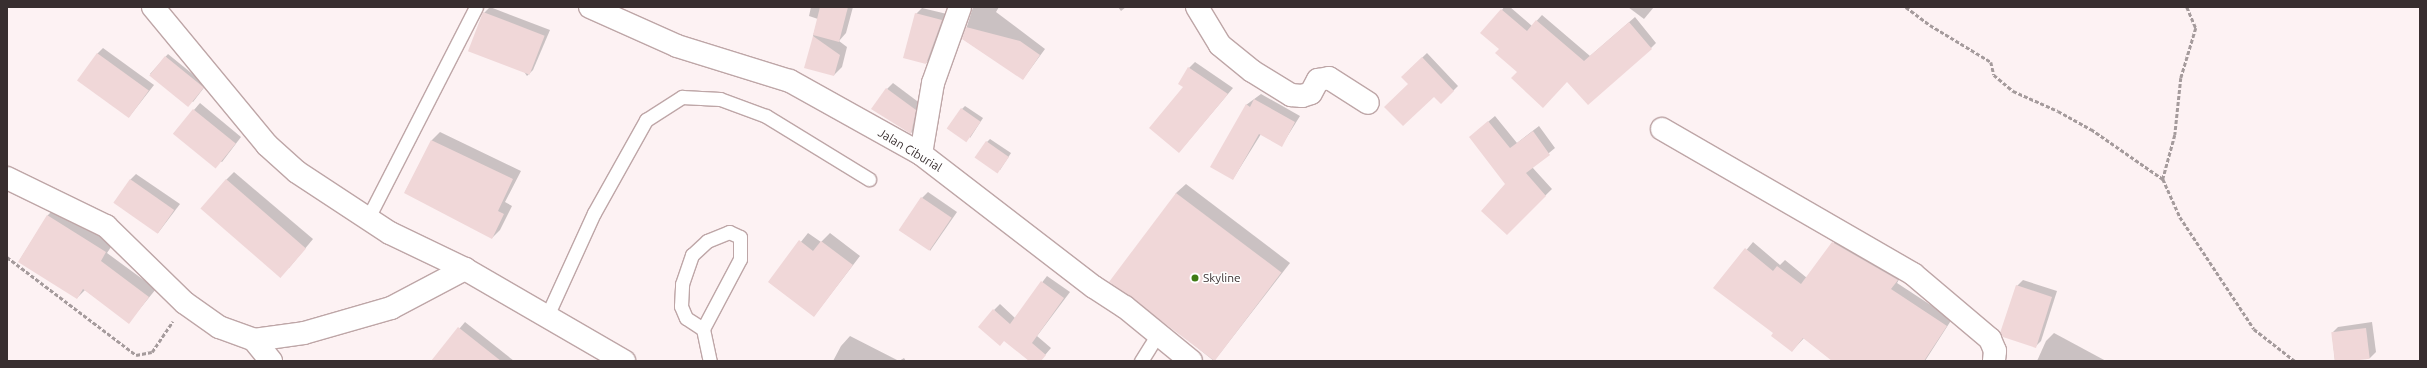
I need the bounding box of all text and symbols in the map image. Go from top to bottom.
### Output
street label: Jalan Ciburial [875,125,945,175]
place label: Skyline [1203,271,1241,285]
marker: Skyline [1190,273,1200,283]

